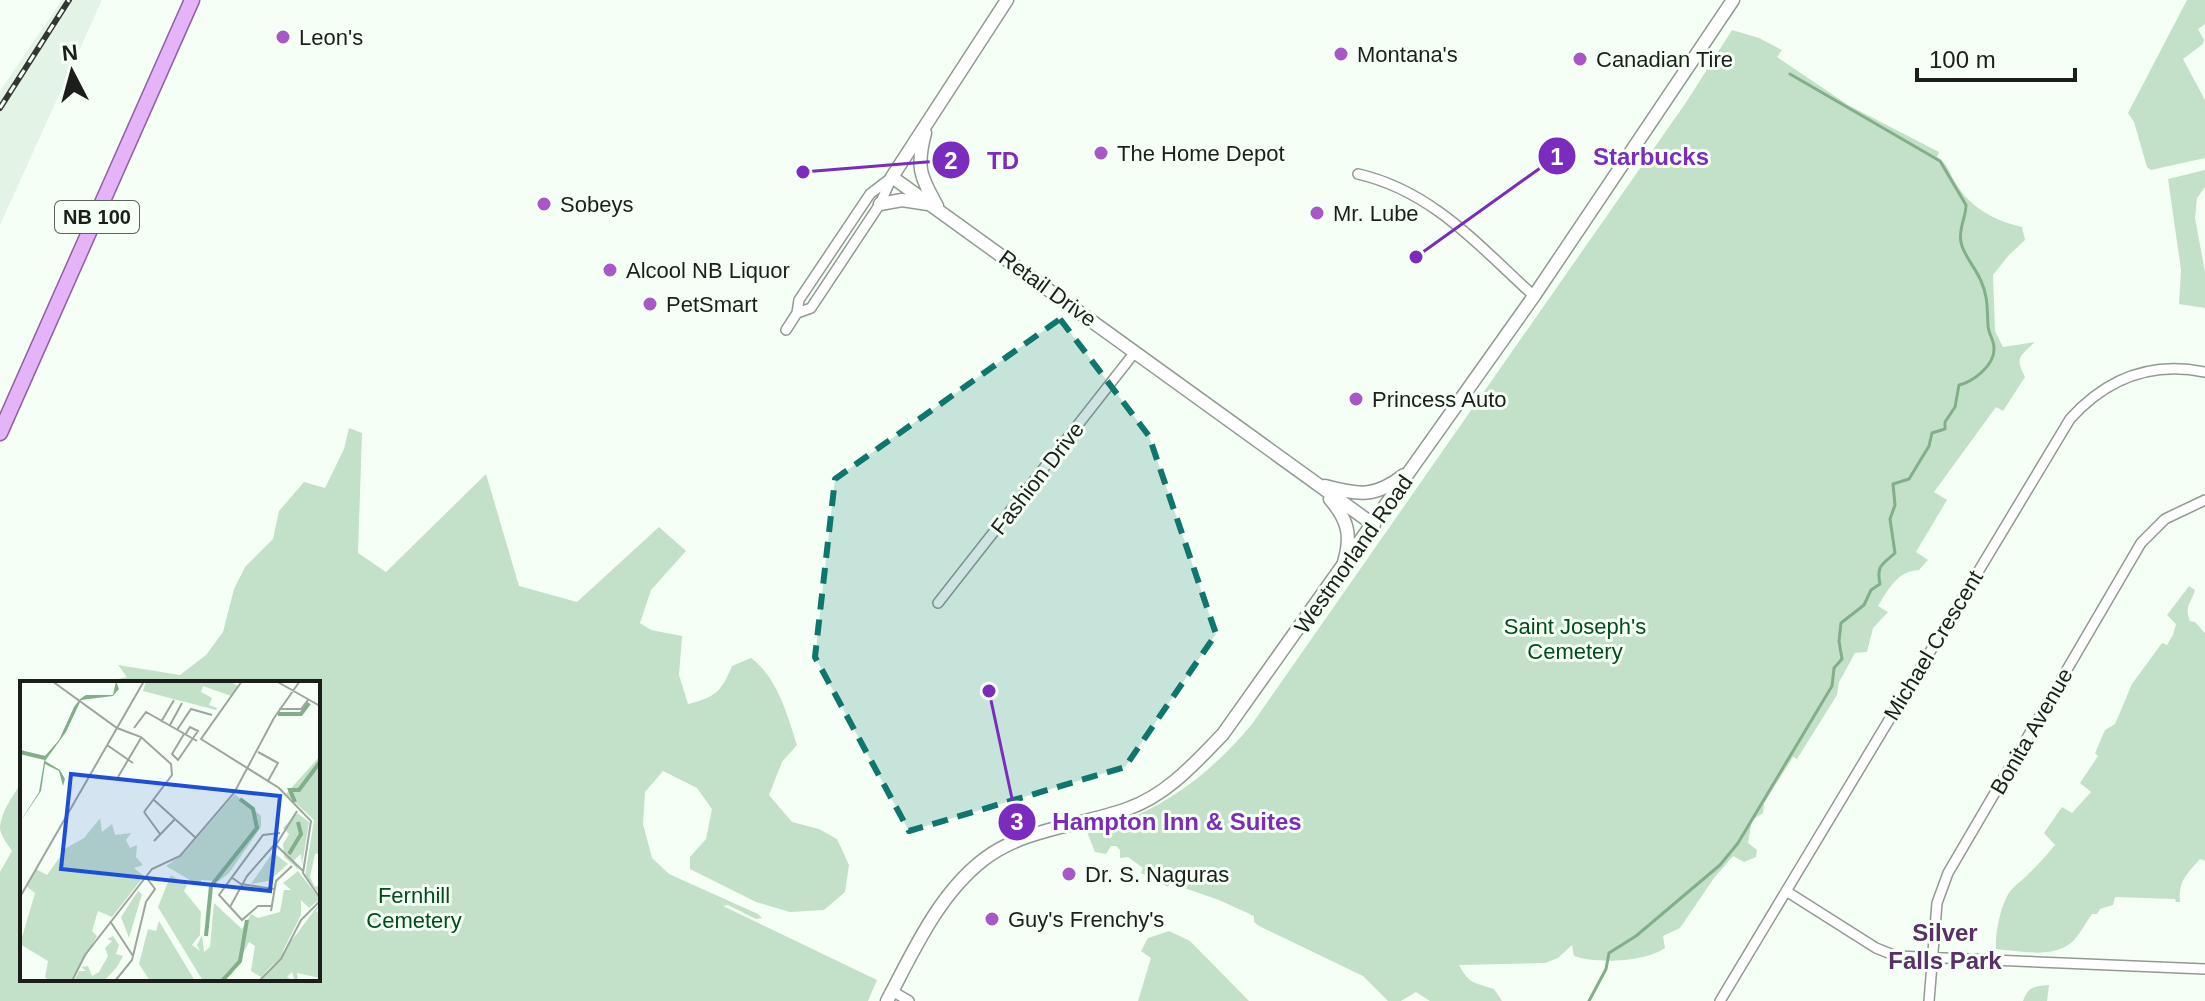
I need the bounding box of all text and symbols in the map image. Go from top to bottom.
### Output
place label: Leon's [299,25,363,50]
marker: Leon's [274,28,292,46]
north arrow [32,32,112,112]
scale bar [1917,32,2075,82]
text: N [61,39,79,66]
place label: Montana's [1357,42,1458,67]
marker: Montana's [1332,45,1350,63]
text: 100 m [1929,46,1996,73]
place label: Canadian Tire [1596,47,1733,72]
marker: Canadian Tire [1571,50,1589,68]
callout: Starbucks [1537,132,1725,180]
callout: TD [931,136,1035,184]
place label: The Home Depot [1117,141,1285,166]
text: 1 [1550,143,1564,170]
text: Starbucks [1593,143,1709,170]
marker: The Home Depot [1092,144,1110,162]
text: 2 [944,147,958,174]
text: TD [987,147,1019,174]
place label: Sobeys [560,192,633,217]
marker: Sobeys [535,195,553,213]
road number: NB 100 [55,201,139,233]
place label: Mr. Lube [1333,201,1419,226]
marker: Mr. Lube [1308,204,1326,222]
street label: Retail Drive [994,245,1101,332]
place label: Alcool NB Liquor [626,258,790,283]
marker: Alcool NB Liquor [601,261,619,279]
place label: PetSmart [666,292,758,317]
marker: PetSmart [641,295,659,313]
place label: Princess Auto [1372,387,1507,412]
marker: Princess Auto [1347,390,1365,408]
street label: Fashion Drive [986,417,1089,539]
street label: Westmorland Road [1289,470,1418,638]
street label: Michael Crescent [1879,566,1988,725]
park label: Saint Joseph's Cemetery [1504,614,1646,664]
street label: Bonita Avenue [1985,664,2078,799]
inset map [20,681,320,981]
callout: Hampton Inn & Suites [997,798,1318,846]
text: 3 [1010,808,1024,835]
text: Hampton Inn & Suites [1052,808,1302,835]
place label: Dr. S. Naguras [1085,862,1229,887]
marker: Dr. S. Naguras [1060,865,1078,883]
park label: Fernhill Cemetery [366,883,462,933]
place label: Guy's Frenchy's [1008,907,1164,932]
marker: Guy's Frenchy's [983,910,1001,928]
district label: Silver Falls Park [1888,919,2002,974]

